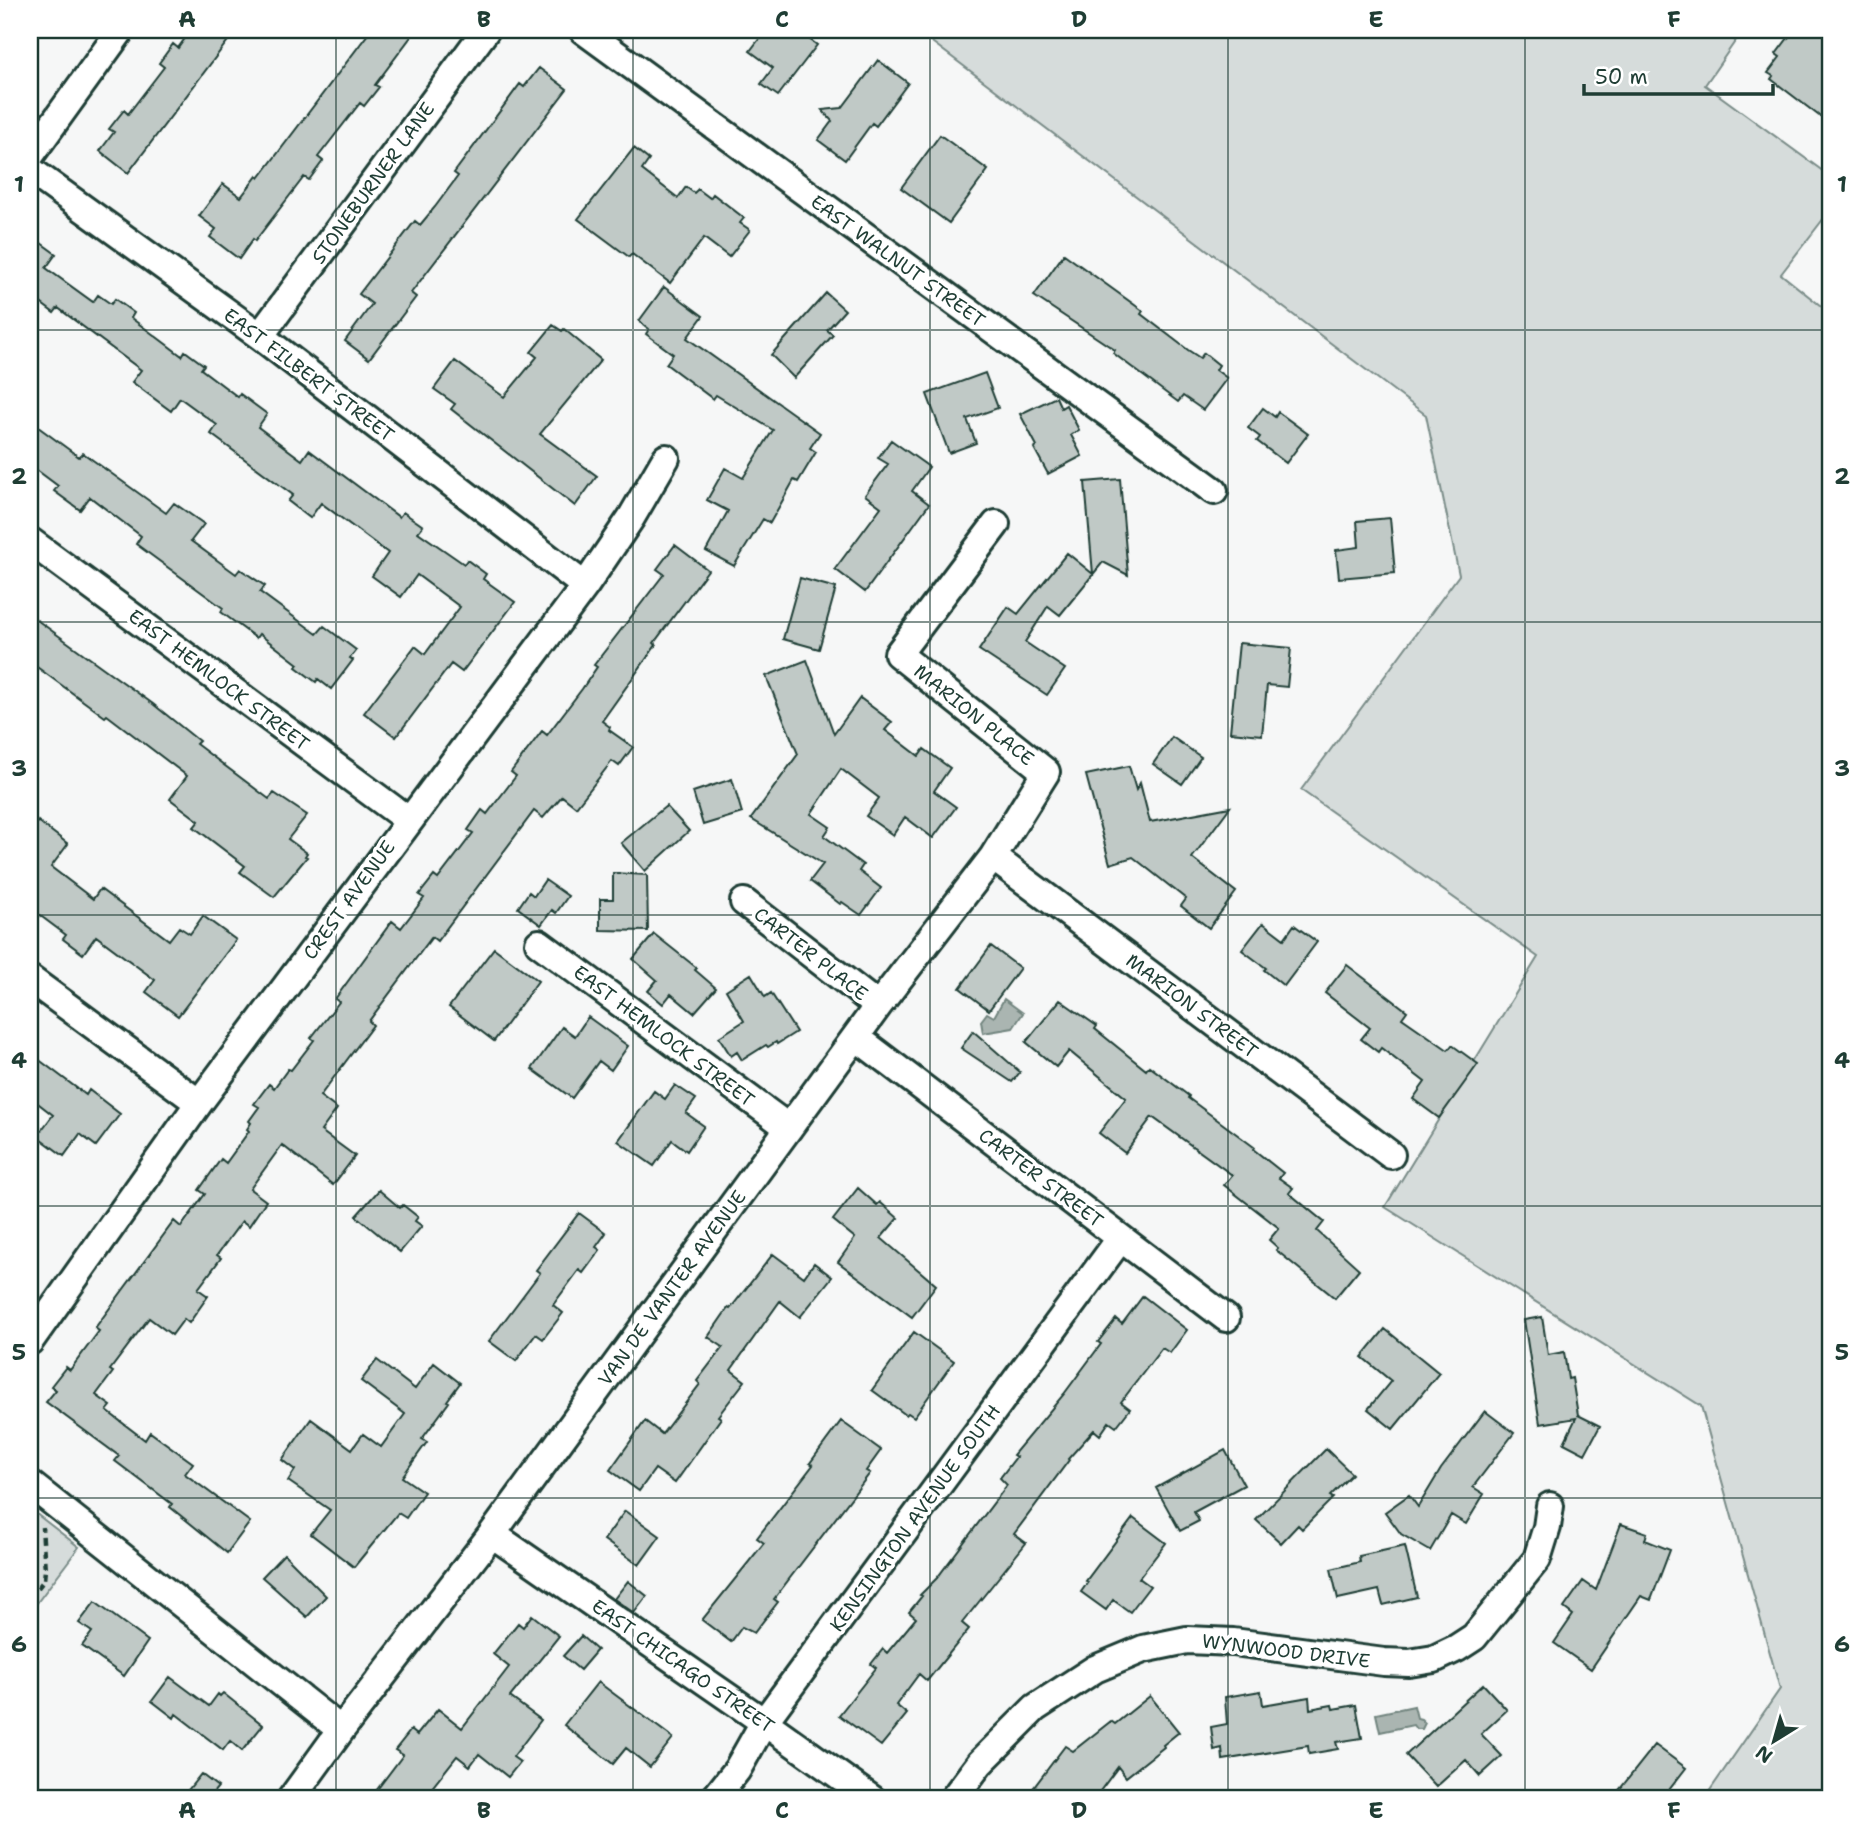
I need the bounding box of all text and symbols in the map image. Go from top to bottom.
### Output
text: A [178,4,196,34]
text: B [477,4,491,34]
text: C [775,4,789,34]
text: D [1071,4,1087,34]
text: E [1368,4,1384,34]
text: F [1667,4,1681,34]
scale bar [1584,52,1773,96]
text: 50 m [1595,63,1648,91]
street label: STONEBURNER LANE [306,97,440,269]
text: 1 [14,169,24,199]
text: 1 [1837,169,1847,199]
street label: EAST WALNUT STREET [806,189,990,333]
street label: EAST FILBERT STREET [219,303,400,448]
text: 2 [11,461,27,491]
text: 2 [1834,461,1850,491]
street label: EAST HEMLOCK STREET [123,604,315,757]
street label: MARION PLACE [909,659,1039,771]
text: 3 [11,753,27,783]
text: 3 [1834,753,1850,783]
street label: CREST AVENUE [297,835,401,964]
street label: CARTER PLACE [749,902,873,1006]
street label: MARION STREET [1121,948,1263,1064]
street label: EAST HEMLOCK STREET [568,960,760,1113]
text: 4 [11,1045,27,1075]
text: 4 [1834,1045,1850,1075]
street label: CARTER STREET [974,1123,1109,1233]
street label: VAN DE VANTER AVENUE [592,1185,752,1391]
text: 5 [12,1337,26,1367]
text: 5 [1835,1337,1849,1367]
street label: KENSINGTON AVENUE SOUTH [824,1399,1006,1637]
street label: EAST CHICAGO STREET [587,1593,779,1739]
street label: WYNWOOD DRIVE [1200,1628,1372,1674]
text: 6 [11,1629,27,1659]
text: 6 [1834,1629,1850,1659]
north arrow [1738,1706,1808,1776]
text: N [1751,1740,1778,1769]
text: A [178,1795,196,1825]
text: B [477,1795,491,1825]
text: C [775,1795,789,1825]
text: D [1071,1795,1087,1825]
text: E [1368,1795,1384,1825]
text: F [1667,1795,1681,1825]

